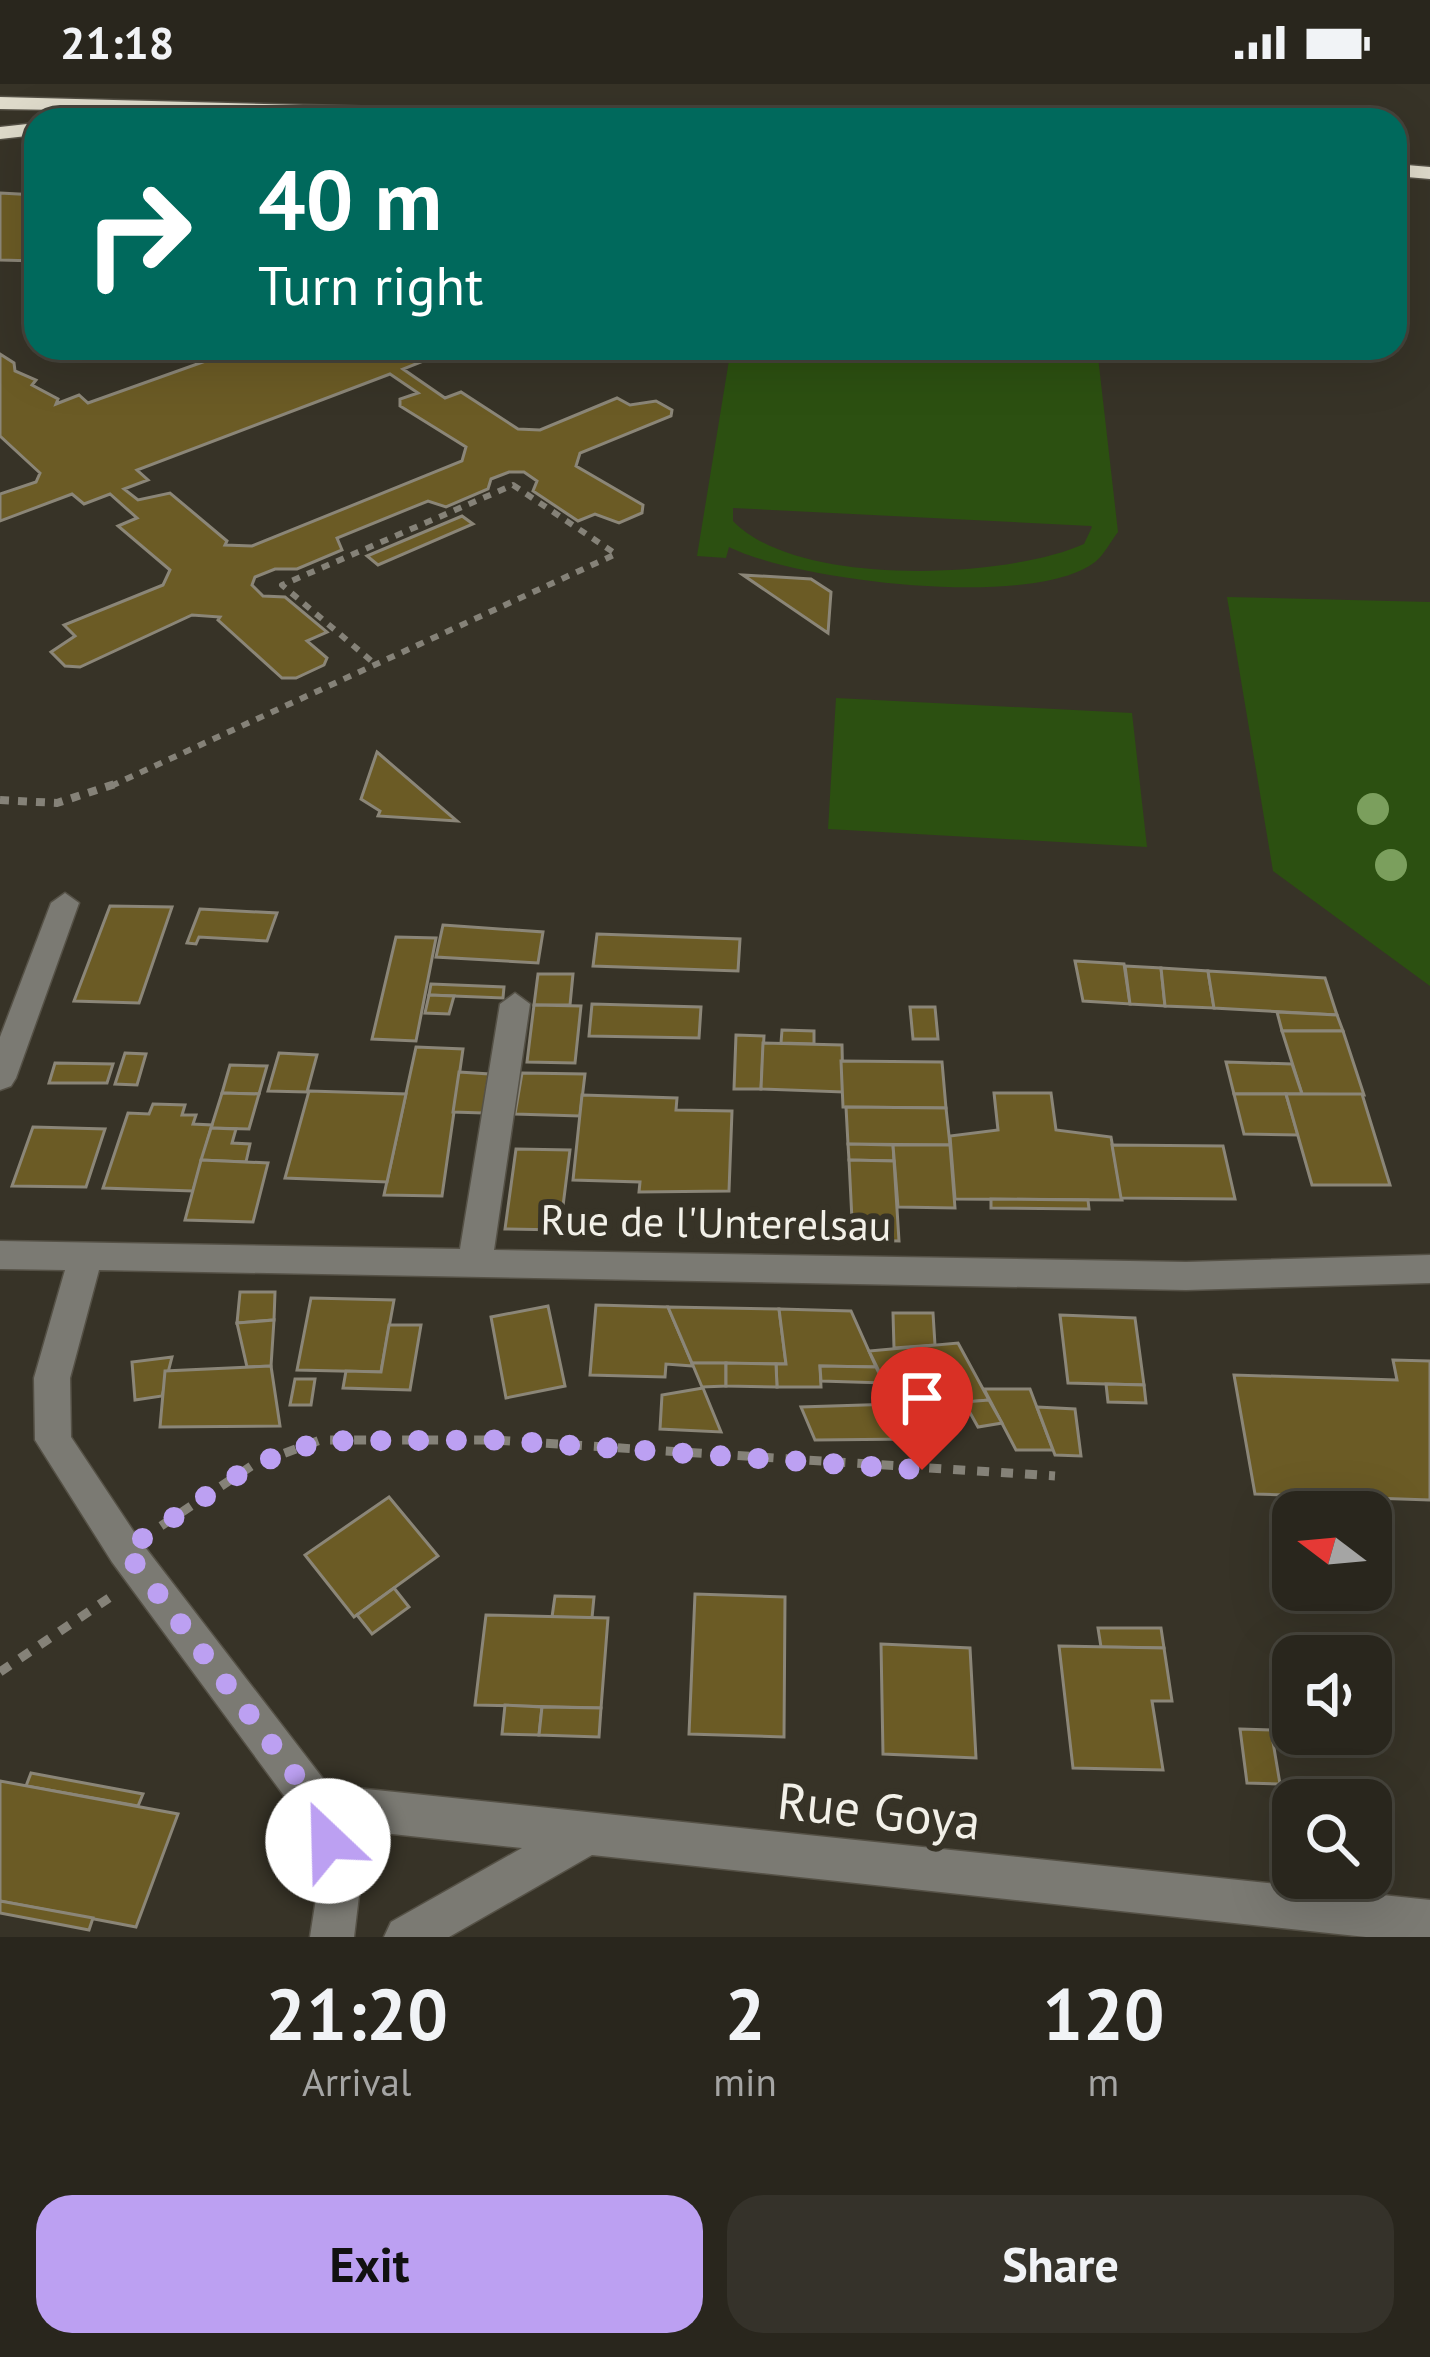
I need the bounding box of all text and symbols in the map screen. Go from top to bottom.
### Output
text: 21:18 [60,13,174,71]
text: 40 m [258,144,442,253]
icon: right [60,156,216,312]
text: Turn right [258,250,483,320]
street label: Rue de l'Unterelsau [540,1191,892,1253]
pin [871,1347,973,1470]
icon: arrive [889,1365,955,1431]
north arrow [1272,1491,1392,1611]
map controls [1272,1491,1392,1899]
button: sound [1272,1635,1392,1755]
street label: Rue Goya [774,1767,984,1853]
position arrow [265,1778,391,1904]
button: search [1272,1779,1392,1899]
text: 21:20 [265,1967,448,2060]
text: 2 [725,1967,766,2060]
text: 120 [1042,1967,1165,2060]
text: Arrival [302,2056,411,2107]
text: min [713,2056,777,2107]
text: m [1088,2056,1119,2107]
button: Exit [36,2195,703,2333]
button: Share [727,2195,1394,2333]

